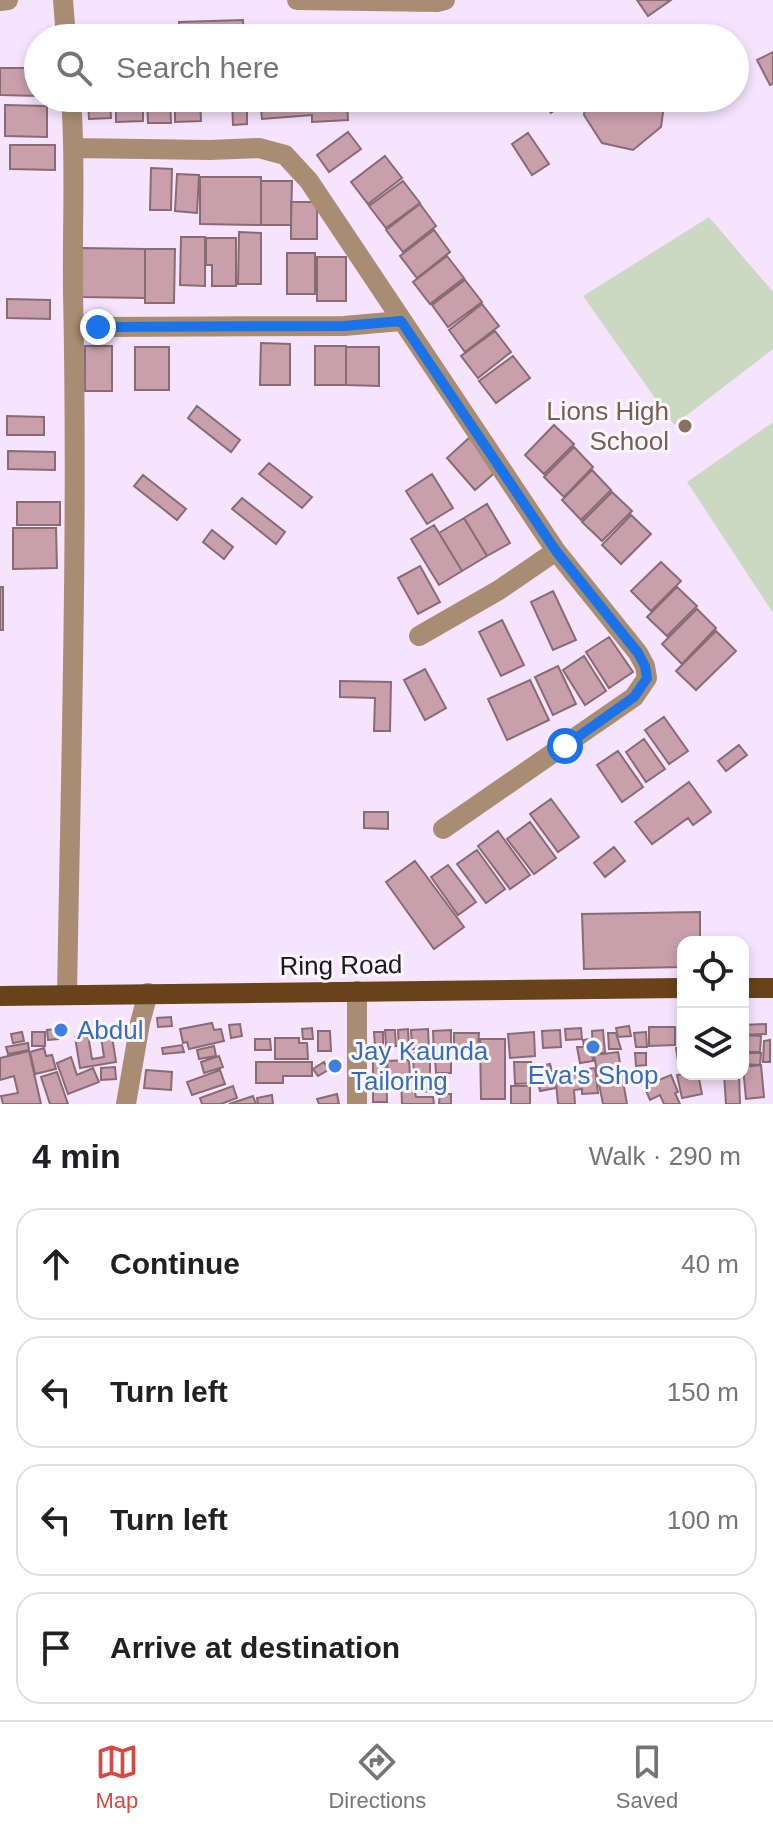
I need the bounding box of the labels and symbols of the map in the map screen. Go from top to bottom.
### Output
route end [80,309,116,345]
place label: Lions High School [546,396,669,456]
marker: Lions High School [676,417,694,435]
route start [547,728,583,764]
street label: Ring Road [279,949,403,981]
place label: Abdul [77,1015,144,1045]
marker: Abdul [52,1021,70,1039]
place label: Jay Kaunda Tailoring [351,1036,489,1096]
marker: Eva's Shop [584,1038,602,1056]
marker: Jay Kaunda Tailoring [326,1057,344,1075]
place label: Eva's Shop [528,1060,658,1090]

